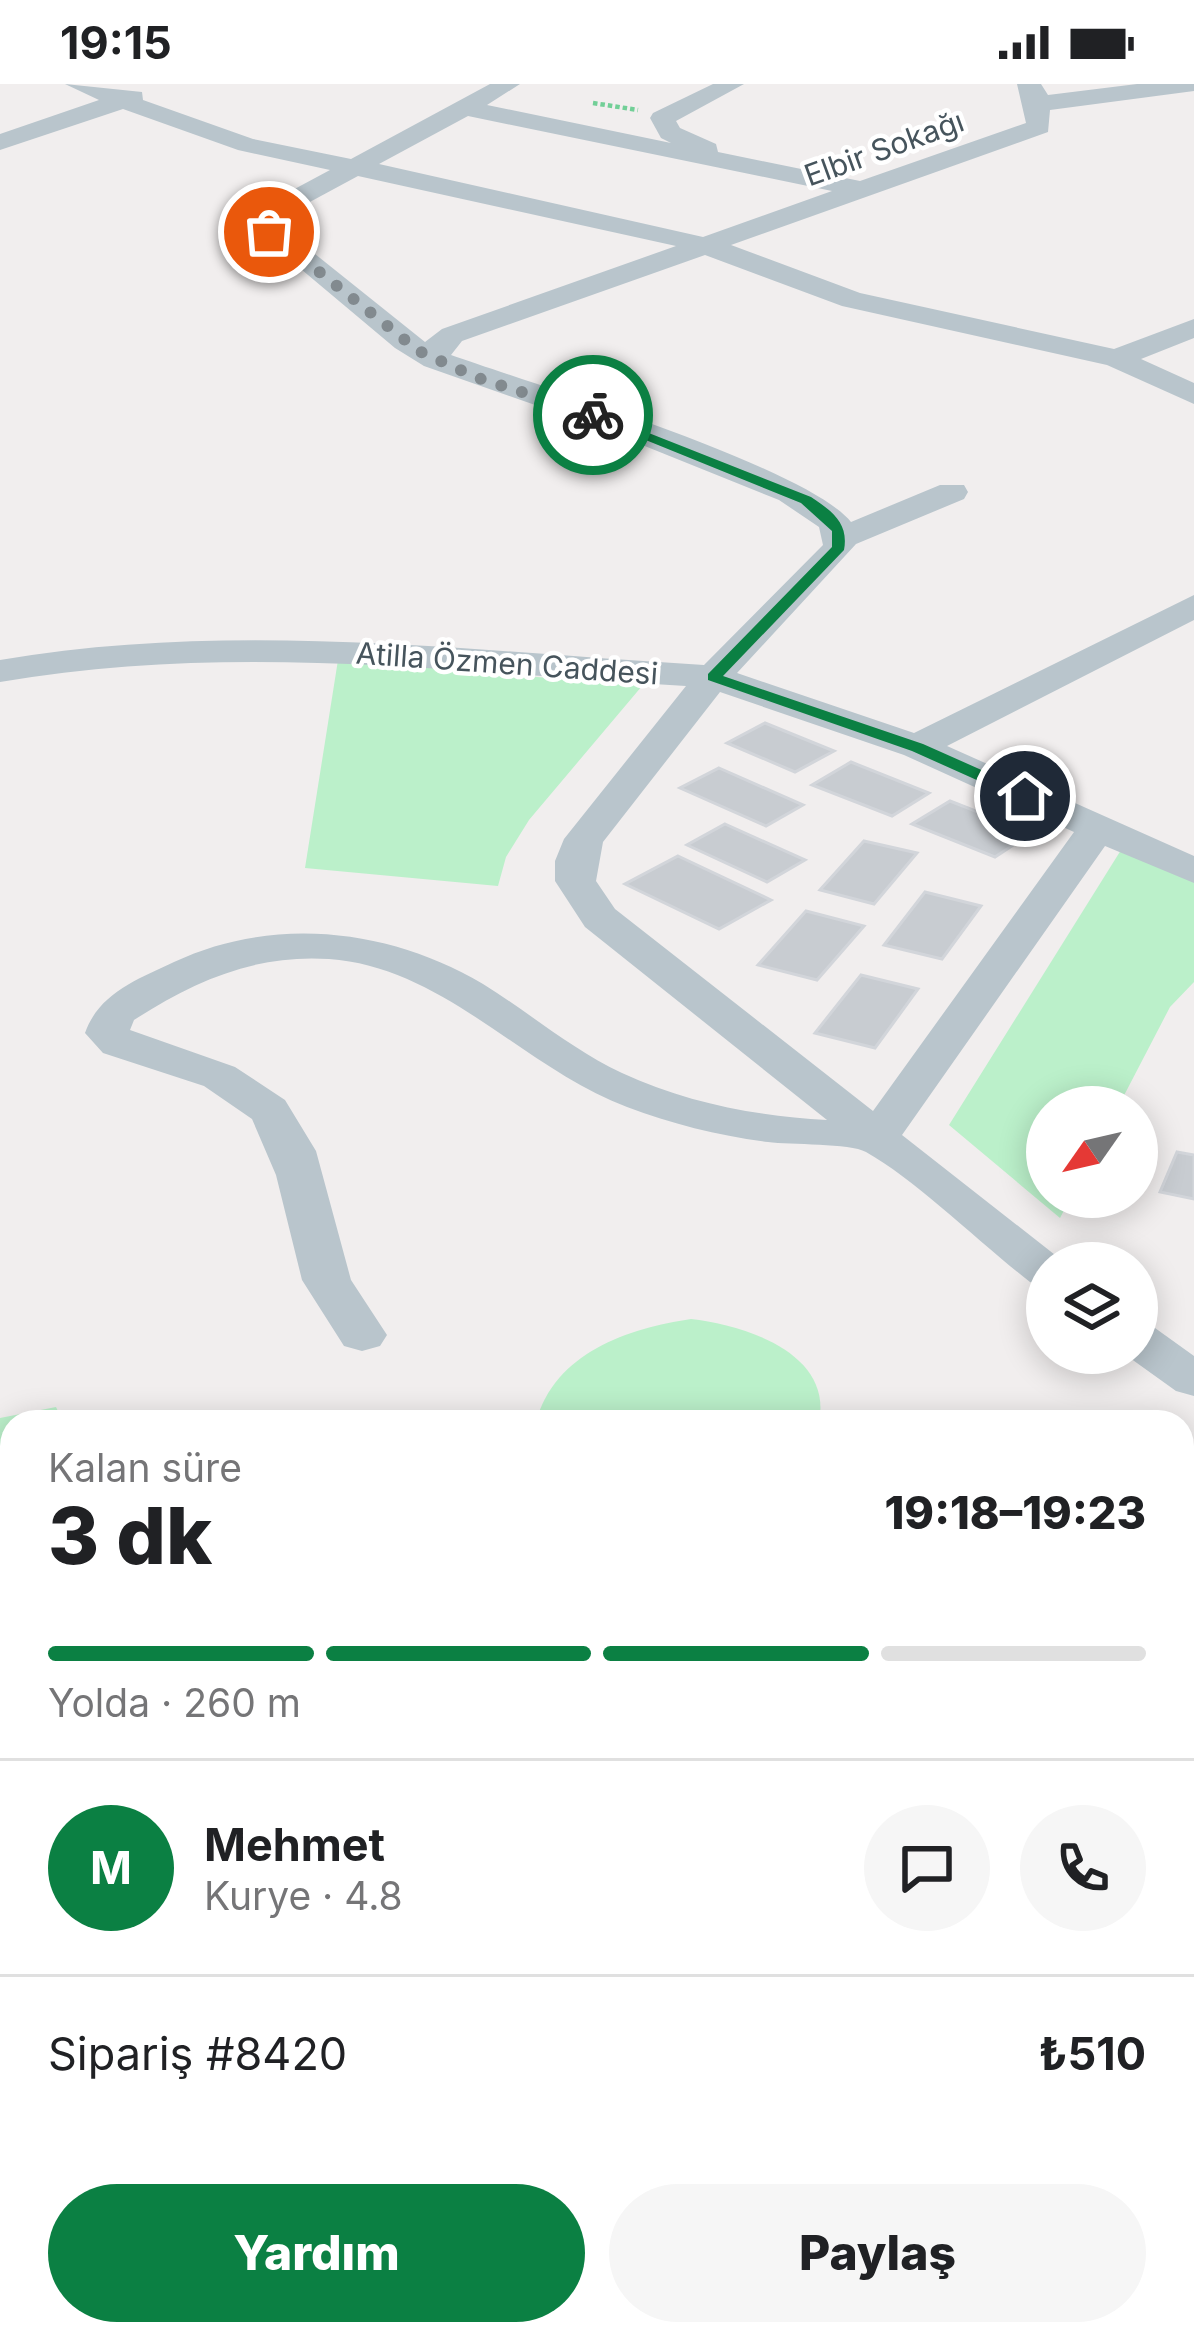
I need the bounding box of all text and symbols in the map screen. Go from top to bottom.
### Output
text: 19:15 [60,15,172,70]
street label: Elbir Sokağı [799,103,969,193]
pin [218,181,320,283]
icon: bag [236,199,302,265]
courier [533,355,653,475]
icon: bike [560,382,626,448]
street label: Atilla Özmen Caddesi [355,634,659,692]
pin [974,745,1076,847]
icon: home [992,763,1058,829]
north arrow [1026,1086,1158,1218]
map controls [1026,1086,1158,1374]
button: layers [1026,1242,1158,1374]
text: Kalan süre [48,1444,242,1491]
text: 19:18–19:23 [885,1485,1146,1540]
text: 3 dk [48,1488,212,1583]
text: Yolda · 260 m [48,1679,301,1726]
button: chat [864,1805,990,1931]
button: phone [1020,1805,1146,1931]
text: Mehmet [204,1817,385,1872]
text: M [90,1840,132,1895]
text: Kurye · 4.8 [204,1872,403,1919]
text: Sipariş #8420 [48,2026,347,2081]
text: ₺510 [1038,2026,1146,2081]
button: Yardım [48,2184,585,2322]
button: Paylaş [609,2184,1146,2322]

